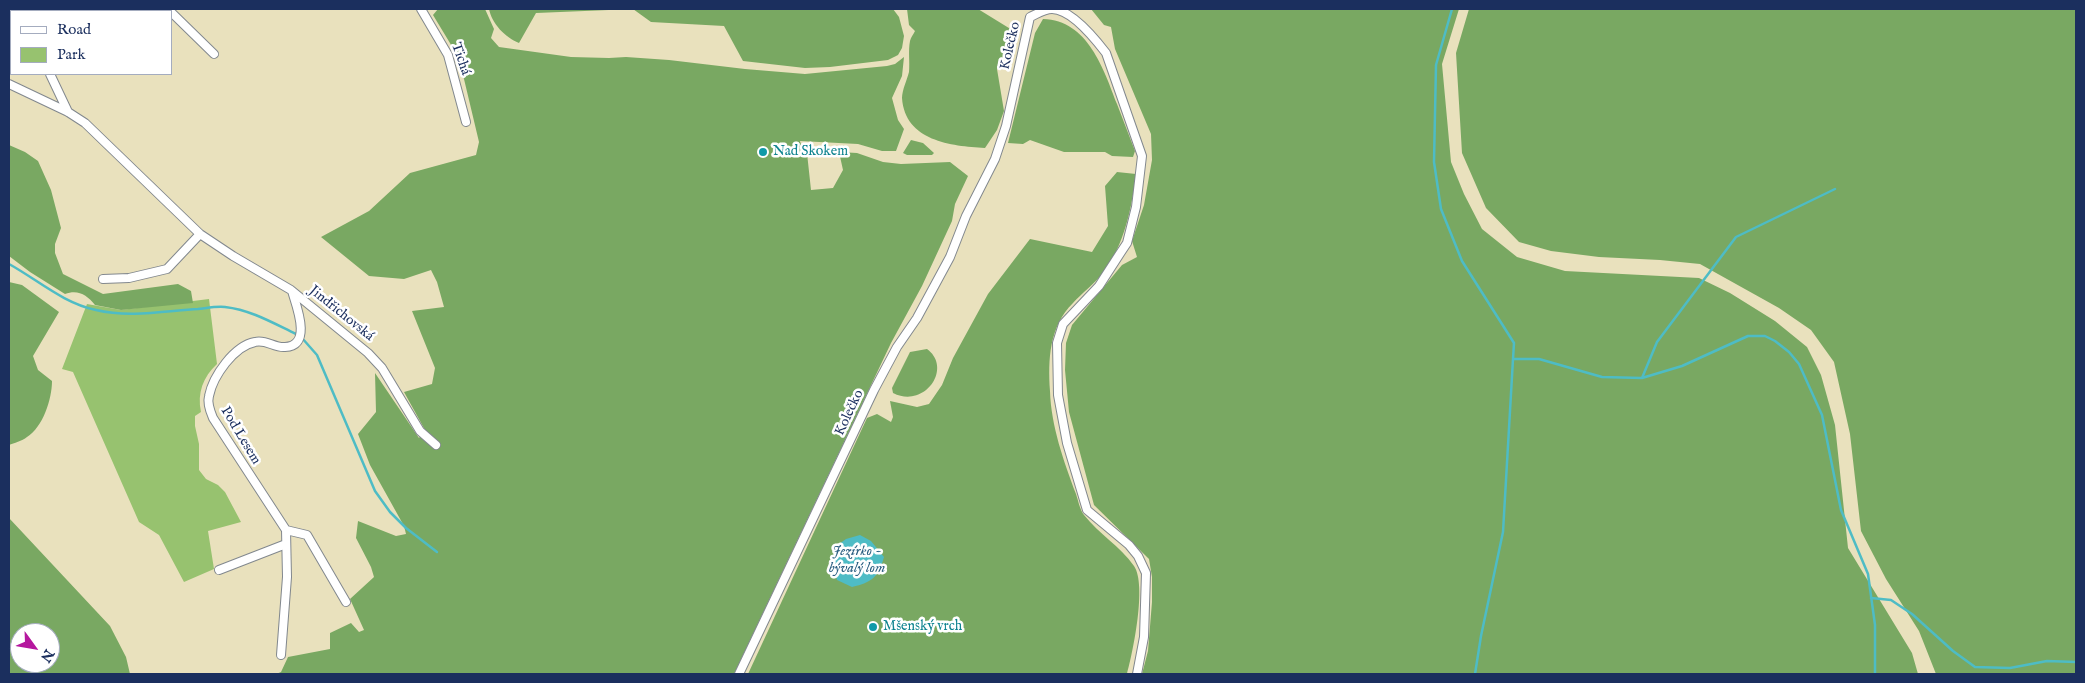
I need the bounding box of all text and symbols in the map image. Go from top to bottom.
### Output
legend [10,10,172,75]
text: Road [57,20,91,39]
street label: Kolečko [997,20,1025,72]
street label: Tichá [447,40,473,78]
text: Park [57,45,86,64]
place label: Nad Skokem [773,144,848,160]
marker: Nad Skokem [757,146,769,158]
street label: Jindřichovská [305,283,377,345]
street label: Kolečko [832,387,868,439]
street label: Pod Lesem [216,404,264,468]
water label: Jezírko - bývalý lom [829,543,885,578]
place label: Mšenský vrch [883,619,962,635]
marker: Mšenský vrch [867,621,879,633]
north arrow [10,623,60,673]
text: N [36,646,58,665]

